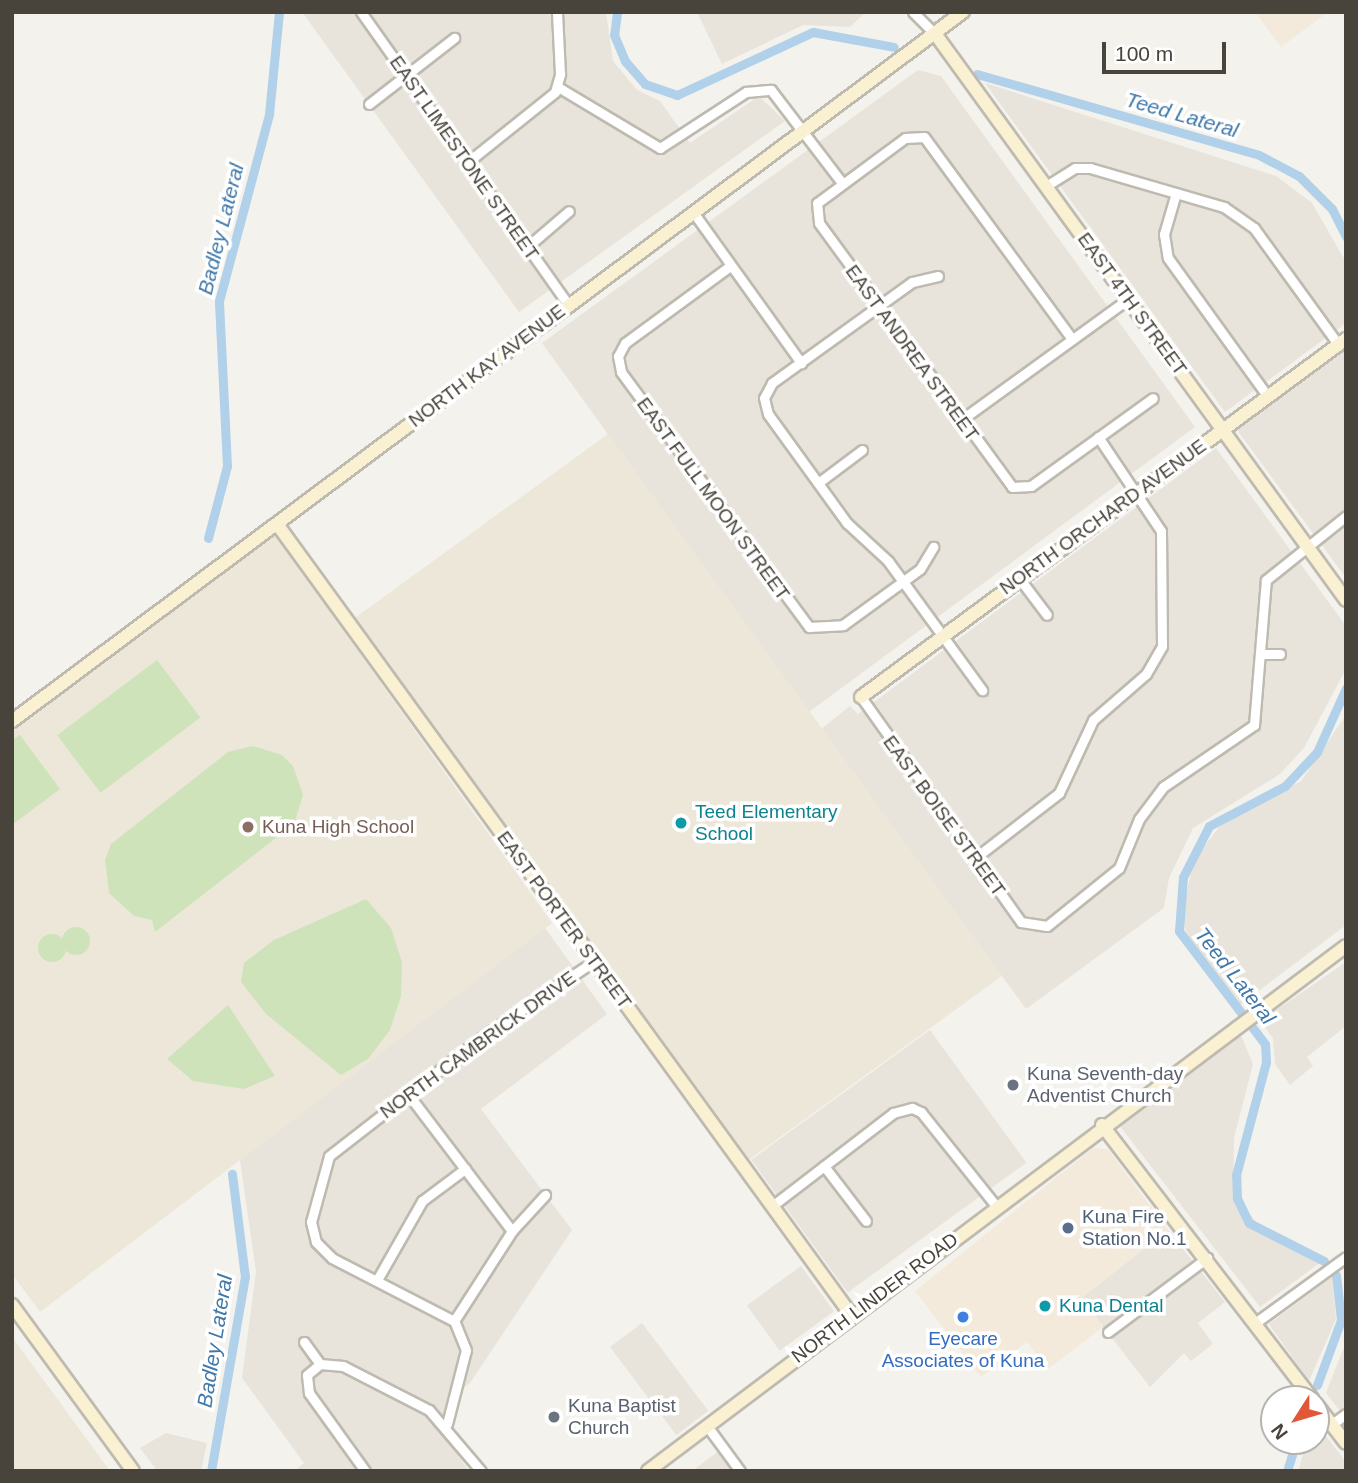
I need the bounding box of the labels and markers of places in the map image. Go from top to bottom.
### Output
place label: Teed Elementary School [695,801,838,845]
marker: Teed Elementary School [673,815,689,831]
place label: Kuna High School [262,816,414,838]
marker: Kuna High School [240,819,256,835]
place label: Kuna Seventh-day Adventist Church [1027,1063,1183,1107]
marker: Kuna Seventh-day Adventist Church [1005,1077,1021,1093]
place label: Kuna Fire Station No.1 [1082,1206,1187,1250]
marker: Kuna Fire Station No.1 [1060,1220,1076,1236]
place label: Kuna Dental [1059,1295,1164,1317]
marker: Kuna Dental [1037,1298,1053,1314]
marker: Eyecare Associates of Kuna [955,1309,971,1325]
place label: Eyecare Associates of Kuna [882,1328,1044,1372]
place label: Kuna Baptist Church [568,1395,676,1439]
marker: Kuna Baptist Church [546,1409,562,1425]

